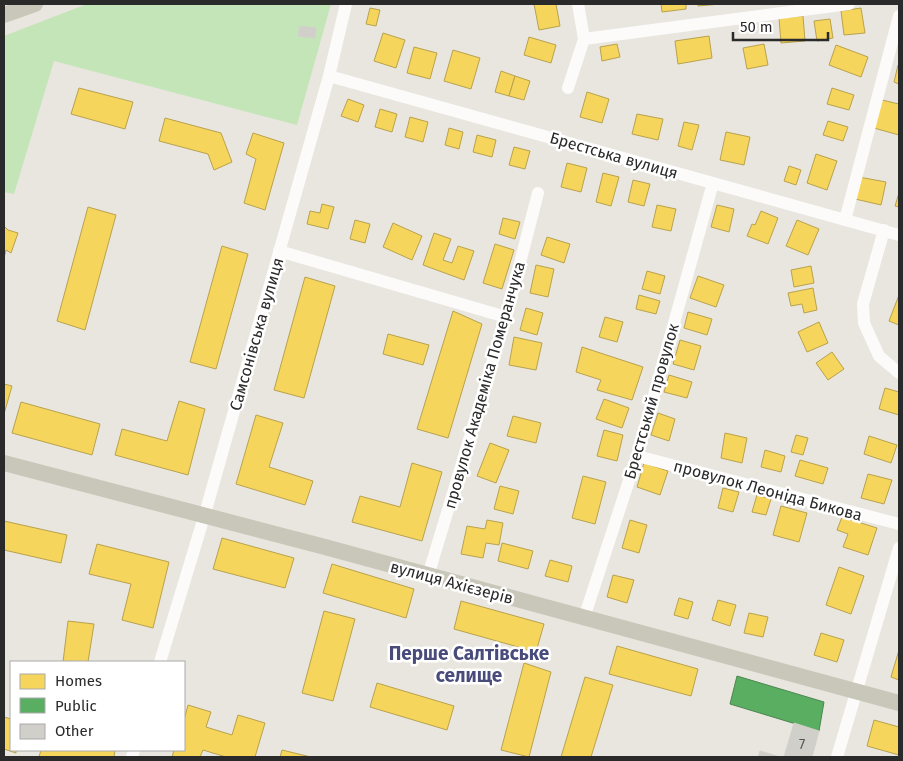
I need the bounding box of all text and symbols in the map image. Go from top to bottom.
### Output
scale bar [733,10,828,42]
text: 50 m [740,18,773,36]
street label: Брестська вулиця [548,128,680,183]
street label: Самсонівська вулиця [226,255,287,413]
street label: провулок Академіка Померанчука [440,259,529,511]
street label: Брестський провулок [620,320,683,481]
street label: провулок Леоніда Бикова [672,456,864,525]
street label: вулиця Ахієзерів [388,557,515,608]
district label: Перше Салтівське селище [389,642,549,687]
legend [10,661,185,751]
text: Homes [55,672,102,690]
text: Public [55,697,97,715]
text: Other [55,722,94,740]
house number: 7 [799,736,805,753]

